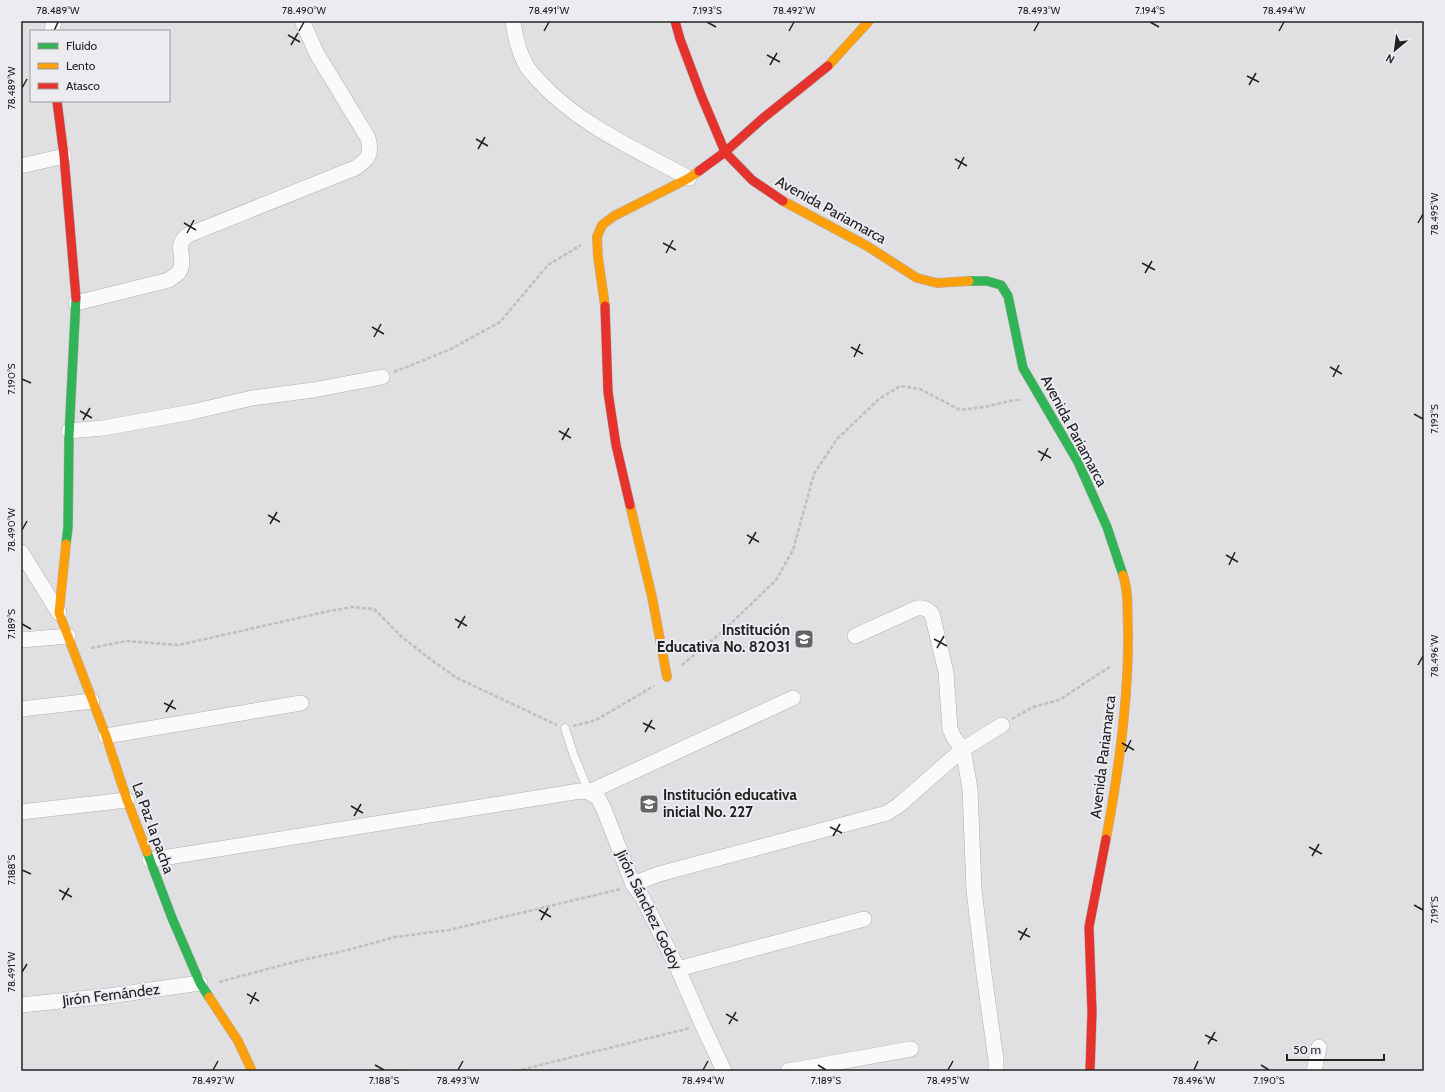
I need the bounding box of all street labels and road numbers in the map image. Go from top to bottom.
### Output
street label: Avenida Pariamarca [773,172,890,248]
street label: Avenida Pariamarca [1037,372,1111,491]
street label: Avenida Pariamarca [1087,694,1120,819]
street label: La Paz la pacha [128,780,178,877]
street label: Jirón Sánchez Godoy [612,846,686,973]
street label: Jirón Fernández [60,980,161,1010]

